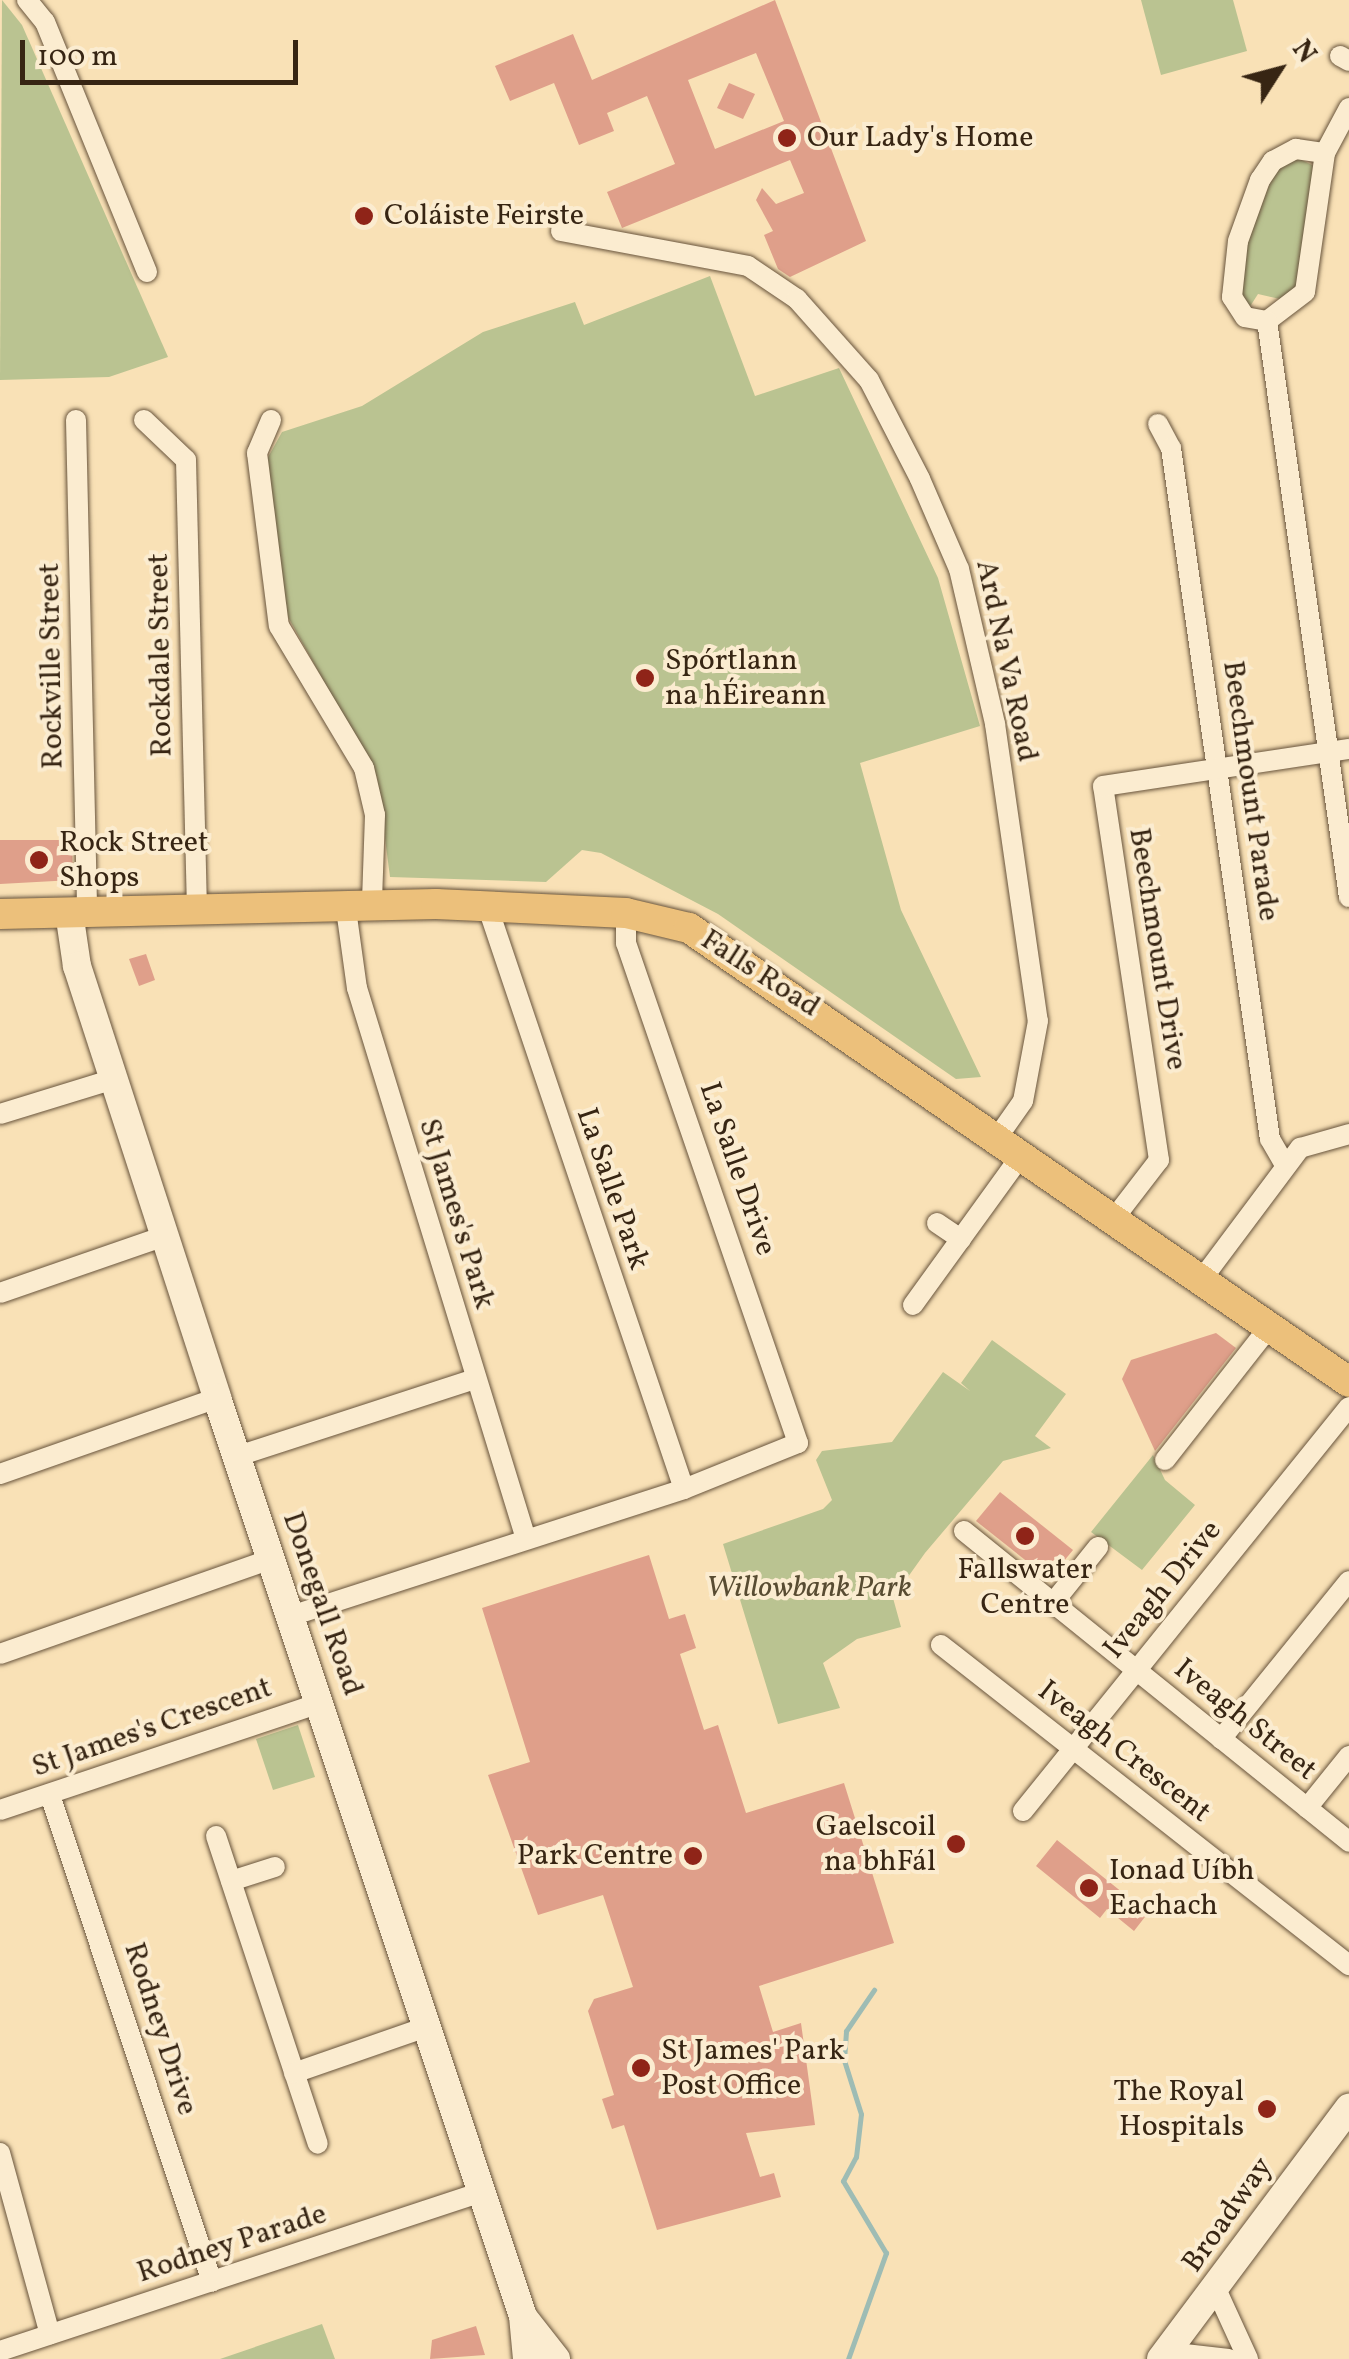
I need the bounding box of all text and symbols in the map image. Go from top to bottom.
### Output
scale bar [25,20,302,82]
north arrow [1229,20,1329,120]
text: N [1282,32,1325,72]
text: 100 m [37,36,118,78]
place label: Our Lady's Home [807,120,1033,156]
marker: Our Lady's Home [776,127,798,149]
place label: Coláiste Feirste [384,198,584,234]
marker: Coláiste Feirste [353,205,375,227]
street label: Rockdale Street [141,553,181,757]
street label: Ard Na Va Road [967,556,1045,766]
street label: Rockville Street [32,562,72,770]
place label: Spórtlann na hÉireann [665,643,826,714]
street label: Beechmount Parade [1214,658,1286,924]
marker: Spórtlann na hÉireann [634,667,656,689]
place label: Rock Street Shops [59,825,209,896]
street label: Beechmount Drive [1120,825,1194,1073]
marker: Rock Street Shops [28,849,50,871]
street label: Falls Road [694,922,826,1026]
street label: La Salle Drive [691,1078,783,1260]
street label: La Salle Park [568,1103,656,1275]
street label: St James's Park [410,1115,502,1313]
street label: Donegall Road [274,1507,370,1701]
street label: Iveagh Drive [1096,1513,1230,1667]
marker: Fallswater Centre [1014,1525,1036,1547]
place label: Fallswater Centre [957,1552,1093,1622]
park label: Willowbank Park [706,1570,912,1606]
street label: Iveagh Street [1166,1652,1324,1788]
street label: St James's Crescent [27,1670,277,1786]
street label: Iveagh Crescent [1030,1673,1218,1831]
place label: Gaelscoil na bhFál [816,1809,936,1880]
marker: Gaelscoil na bhFál [945,1833,967,1855]
place label: Park Centre [517,1838,673,1874]
marker: Park Centre [682,1845,704,1867]
place label: Ionad Uíbh Eachach [1109,1853,1255,1924]
marker: Ionad Uíbh Eachach [1078,1877,1100,1899]
street label: Rodney Drive [115,1938,205,2120]
place label: St James' Park Post Office [661,2033,845,2104]
marker: St James' Park Post Office [630,2057,652,2079]
place label: The Royal Hospitals [1113,2074,1244,2144]
marker: The Royal Hospitals [1254,2096,1280,2122]
street label: Broadway [1175,2150,1281,2280]
street label: Rodney Parade [132,2196,332,2292]

